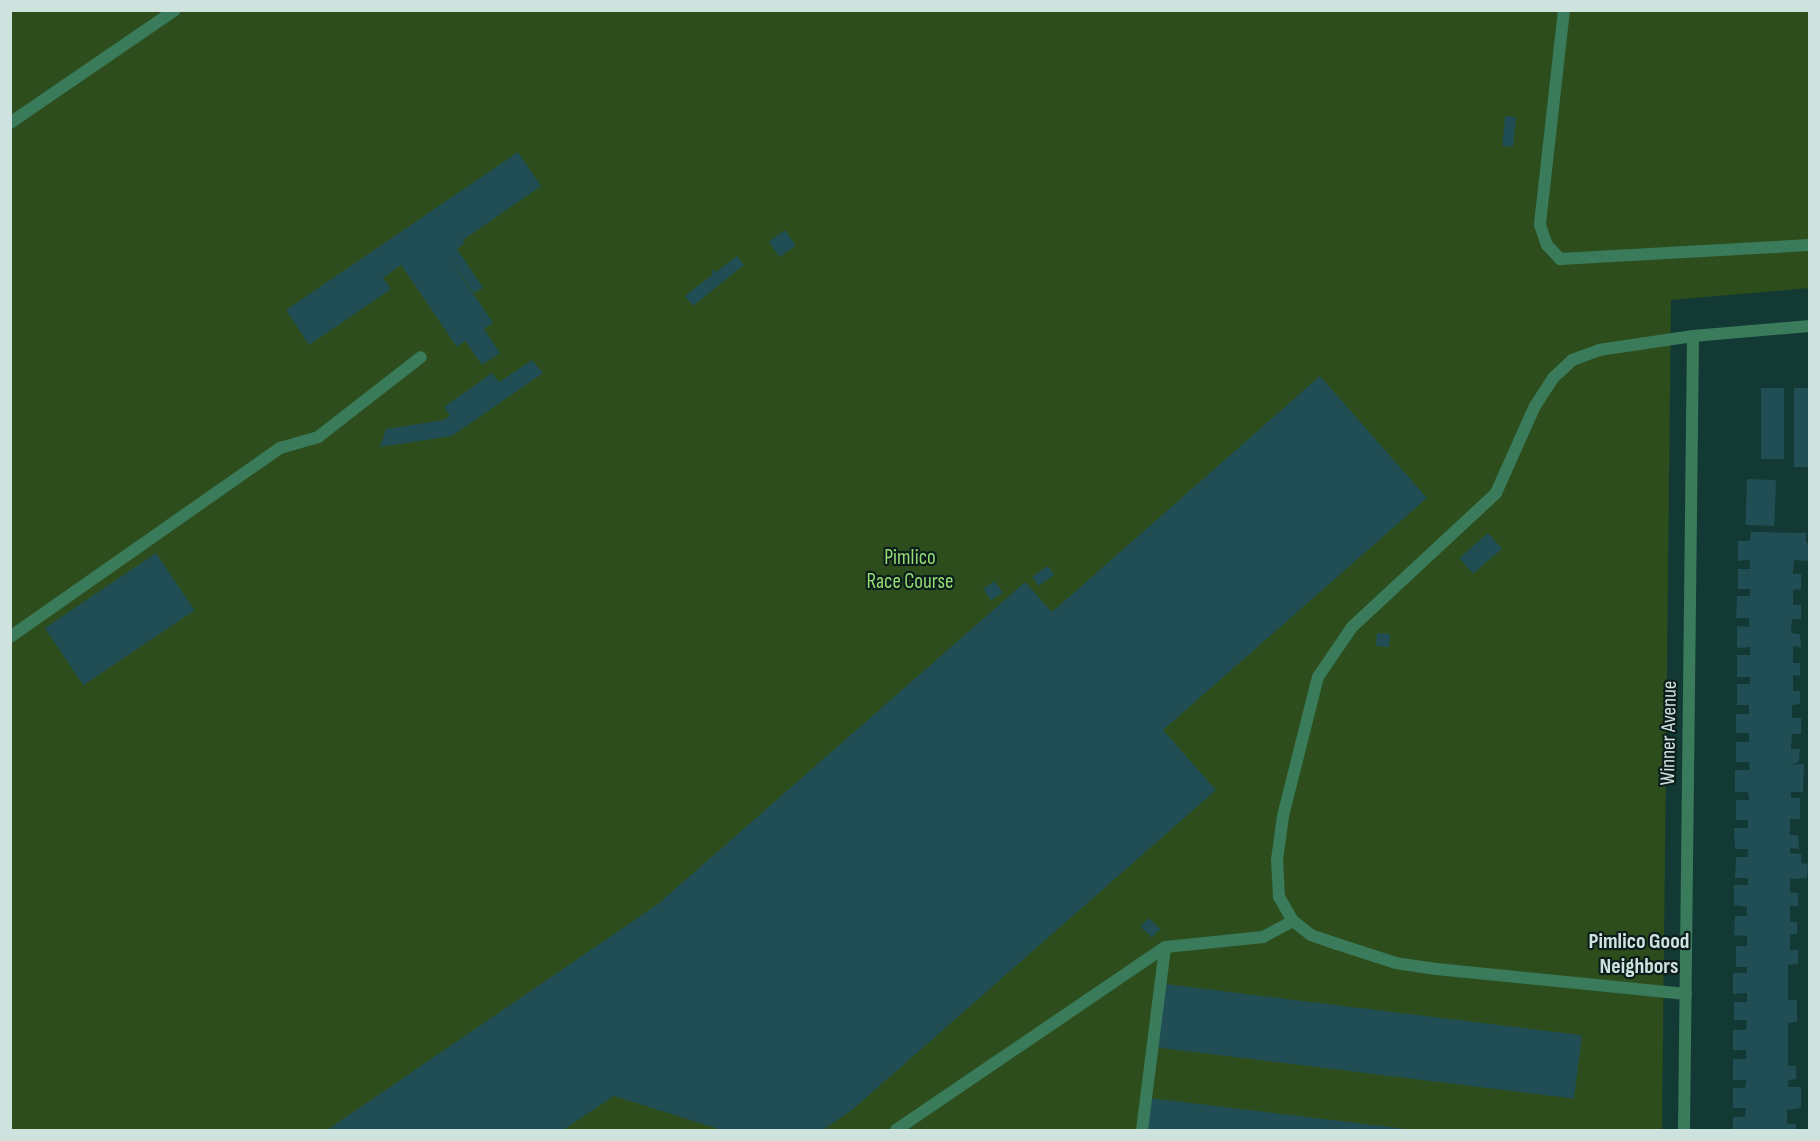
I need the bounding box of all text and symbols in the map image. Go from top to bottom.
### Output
park label: Pimlico Race Course [867,545,953,595]
street label: Winner Avenue [1655,680,1683,786]
district label: Pimlico Good Neighbors [1589,928,1689,980]

